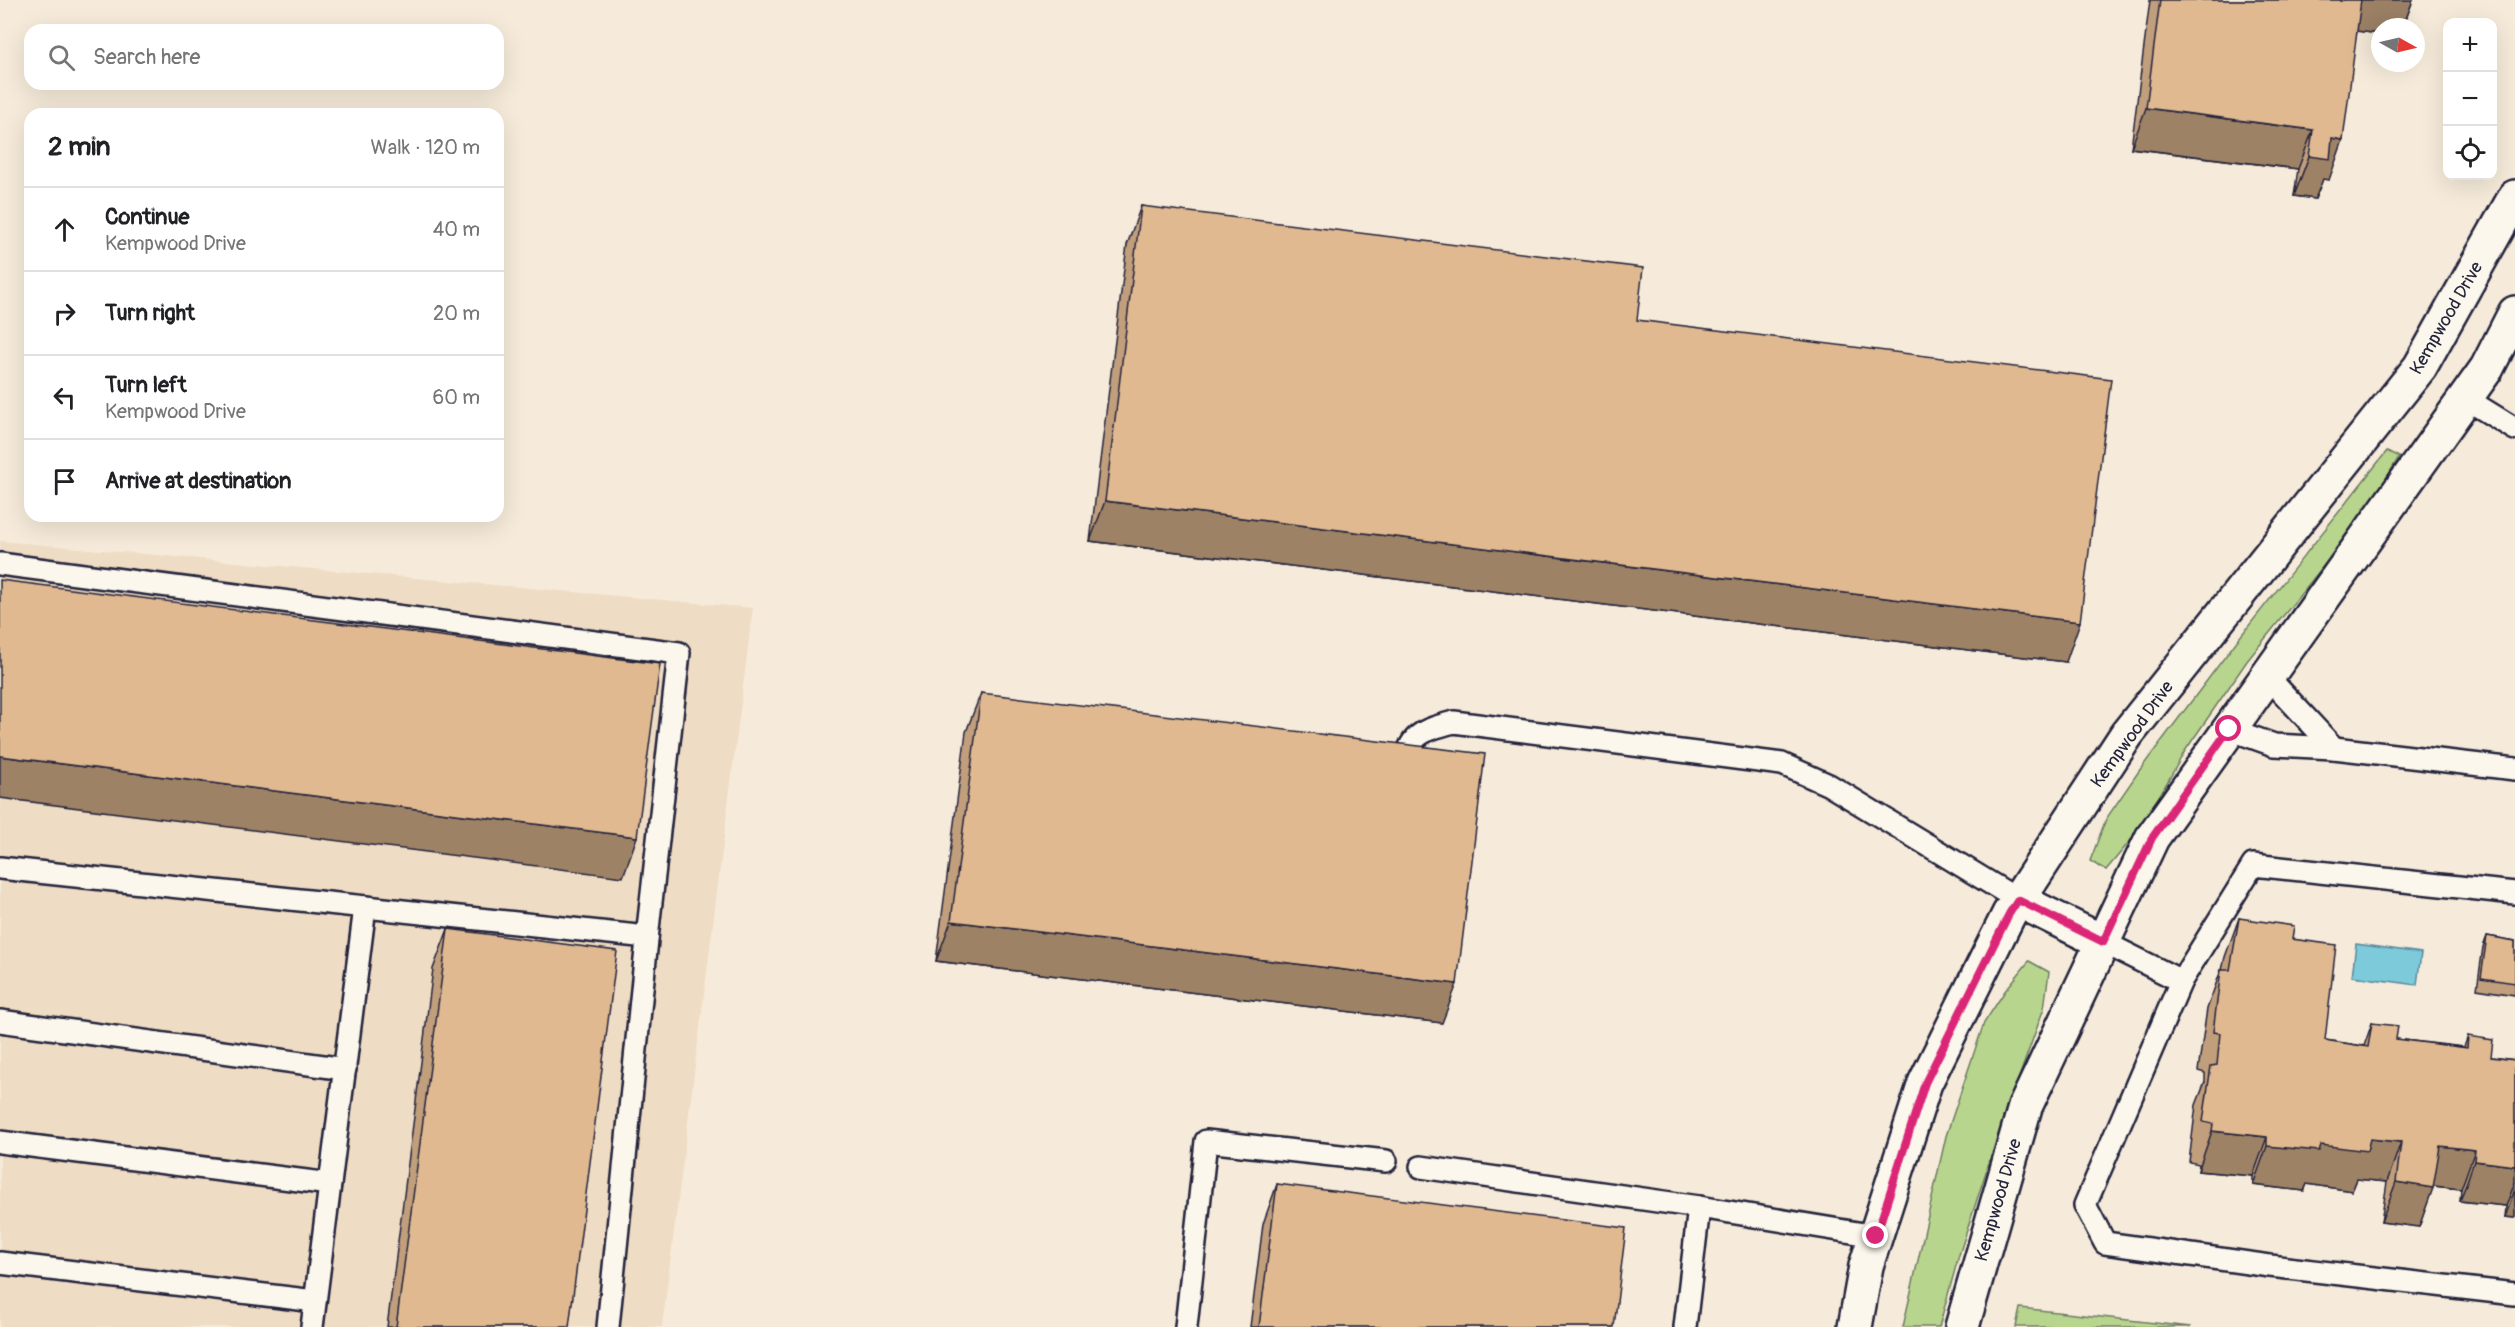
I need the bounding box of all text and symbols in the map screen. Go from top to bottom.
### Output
north arrow [2371,18,2425,72]
map controls [2443,18,2497,180]
button: + [2443,18,2497,72]
search box [24,24,504,90]
icon: search [45,41,78,74]
text: Search here [93,43,200,71]
button: − [2443,72,2497,126]
button: locate [2443,126,2497,180]
text: 2 min [48,131,110,163]
text: Walk · 120 m [371,135,480,160]
text: Continue [105,203,189,231]
icon: ahead [48,213,81,246]
text: 40 m [433,217,480,242]
text: Kempwood Drive [105,231,246,256]
street label: Kempwood Drive [2405,258,2488,379]
icon: right [48,297,81,330]
text: Turn right [105,299,195,327]
text: 20 m [433,301,480,326]
text: Turn left [105,371,187,399]
icon: left [48,381,81,414]
text: 60 m [433,385,480,410]
text: Kempwood Drive [105,399,246,424]
icon: arrive [48,465,81,498]
text: Arrive at destination [105,467,291,495]
street label: Kempwood Drive [2086,676,2179,792]
route start [2215,715,2241,741]
street label: Kempwood Drive [1970,1136,2027,1264]
route end [1862,1222,1888,1248]

